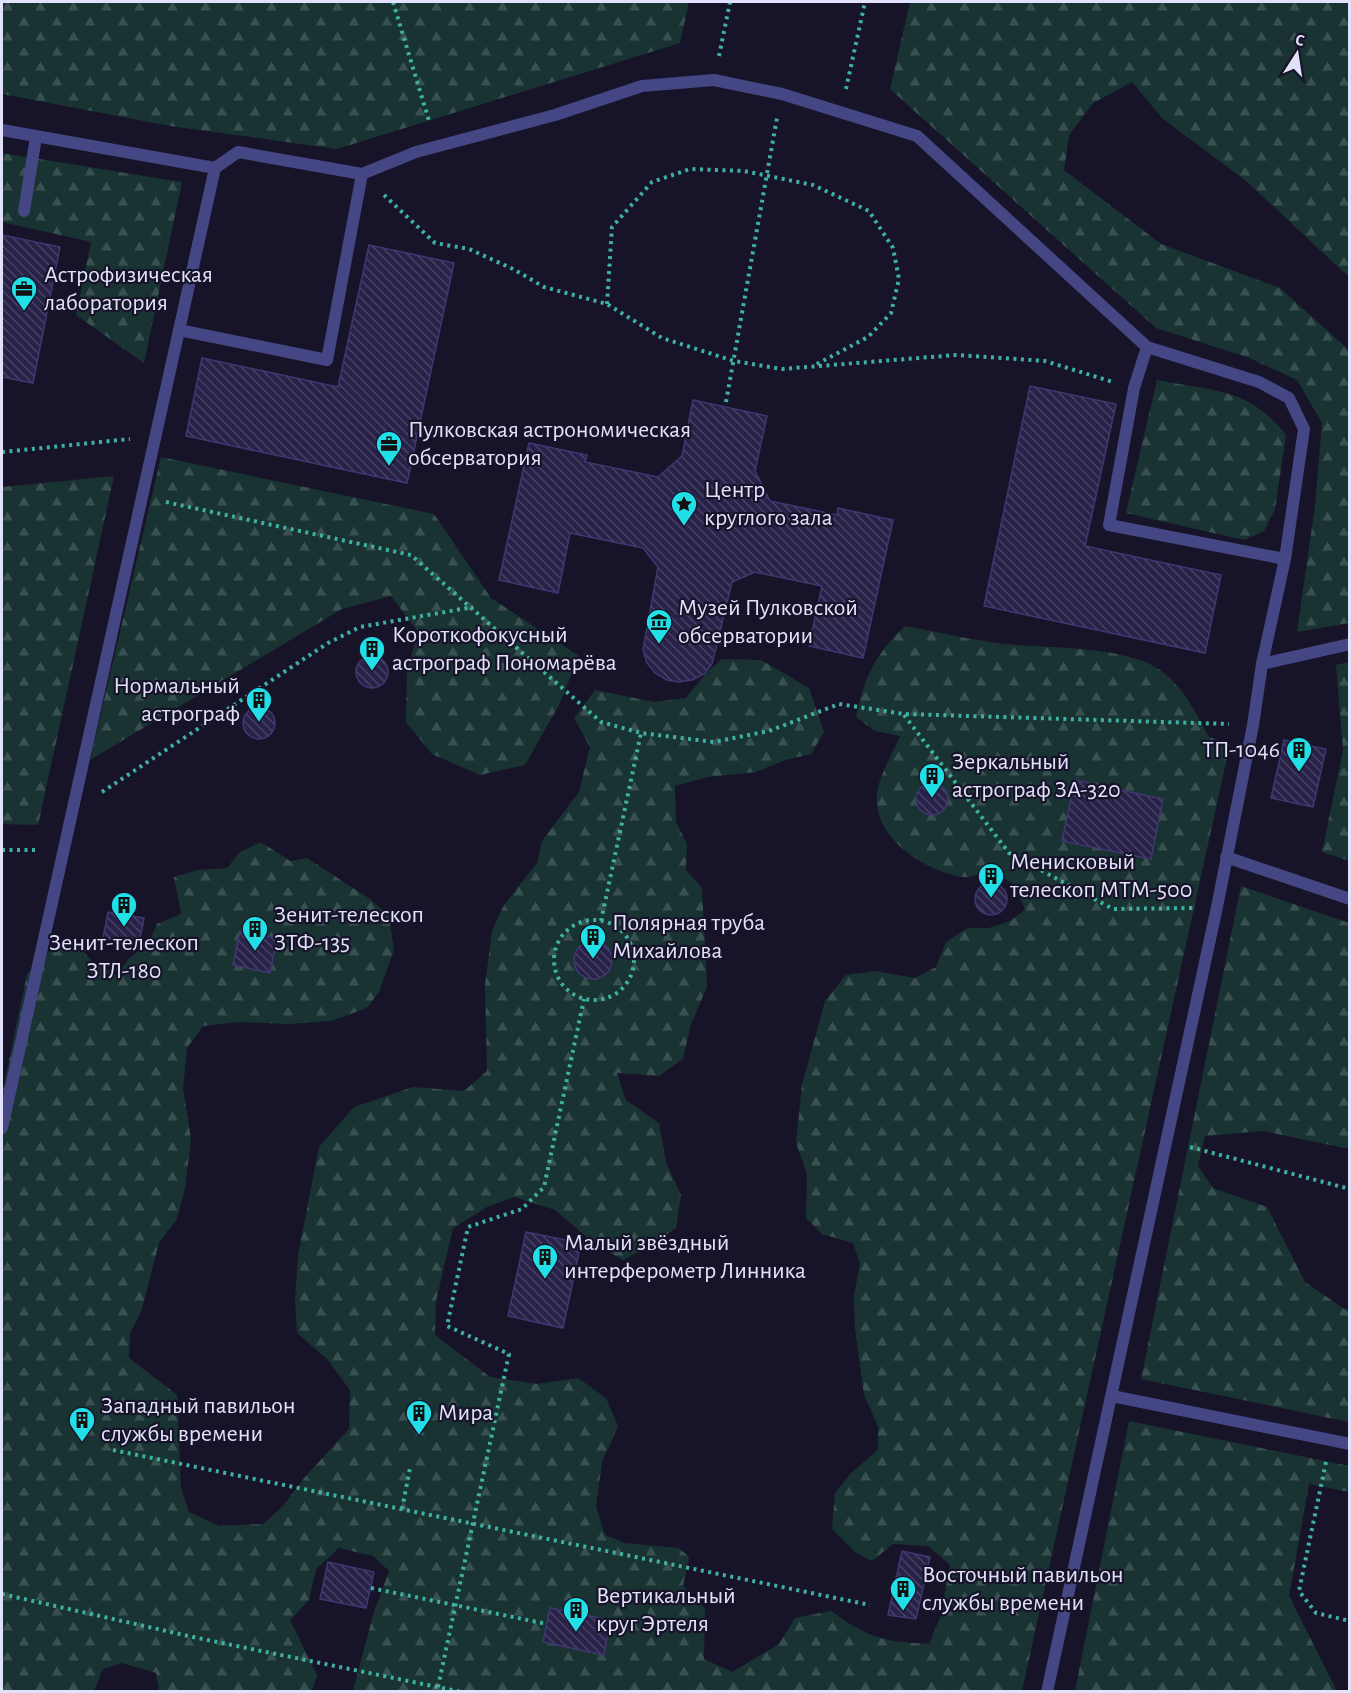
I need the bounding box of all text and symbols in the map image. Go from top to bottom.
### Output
north arrow [1267,24,1327,84]
text: С [1294,32,1306,49]
place label: Астрофизическая лаборатория [44,263,213,315]
office icon: Астрофизическая лаборатория [9,274,39,312]
place label: Пулковская астрономическая обсерватория [408,418,691,470]
office icon: Пулковская астрономическая обсерватория [374,429,404,467]
place label: Центр круглого зала [704,478,833,530]
place icon: Центр круглого зала [669,489,699,527]
place label: Музей Пулковской обсерватории [678,596,858,648]
museum icon: Музей Пулковской обсерватории [644,607,674,645]
place label: Короткофокусный астрограф Пономарёва [392,623,617,675]
building icon: Короткофокусный астрограф Пономарёва [357,634,387,672]
place label: Нормальный астрограф [113,674,240,726]
building icon: Нормальный астрограф [244,685,274,723]
building icon: ТП-1046 [1284,735,1314,773]
place label: ТП-1046 [1202,738,1280,762]
place label: Зеркальный астрограф ЗА-320 [952,750,1121,802]
building icon: Зеркальный астрограф ЗА-320 [917,761,947,799]
place label: Менисковый телескоп МТМ-500 [1009,850,1192,902]
building icon: Менисковый телескоп МТМ-500 [976,861,1006,899]
building icon: Зенит-телескоп ЗТЛ-180 [109,890,139,928]
place label: Зенит-телескоп ЗТФ-135 [274,903,424,955]
place label: Полярная труба Михайлова [612,911,765,963]
building icon: Зенит-телескоп ЗТФ-135 [240,914,270,952]
building icon: Полярная труба Михайлова [578,922,608,960]
place label: Зенит-телескоп ЗТЛ-180 [49,931,199,983]
place label: Малый звёздный интерферометр Линника [564,1231,806,1283]
building icon: Малый звёздный интерферометр Линника [530,1242,560,1280]
place label: Западный павильон службы времени [101,1394,296,1446]
building icon: Мира [404,1398,434,1436]
place label: Мира [438,1401,493,1425]
building icon: Западный павильон службы времени [67,1405,97,1443]
place label: Восточный павильон службы времени [922,1563,1124,1615]
building icon: Восточный павильон службы времени [888,1574,918,1612]
place label: Вертикальный круг Эртеля [596,1584,736,1636]
building icon: Вертикальный круг Эртеля [561,1595,591,1633]

